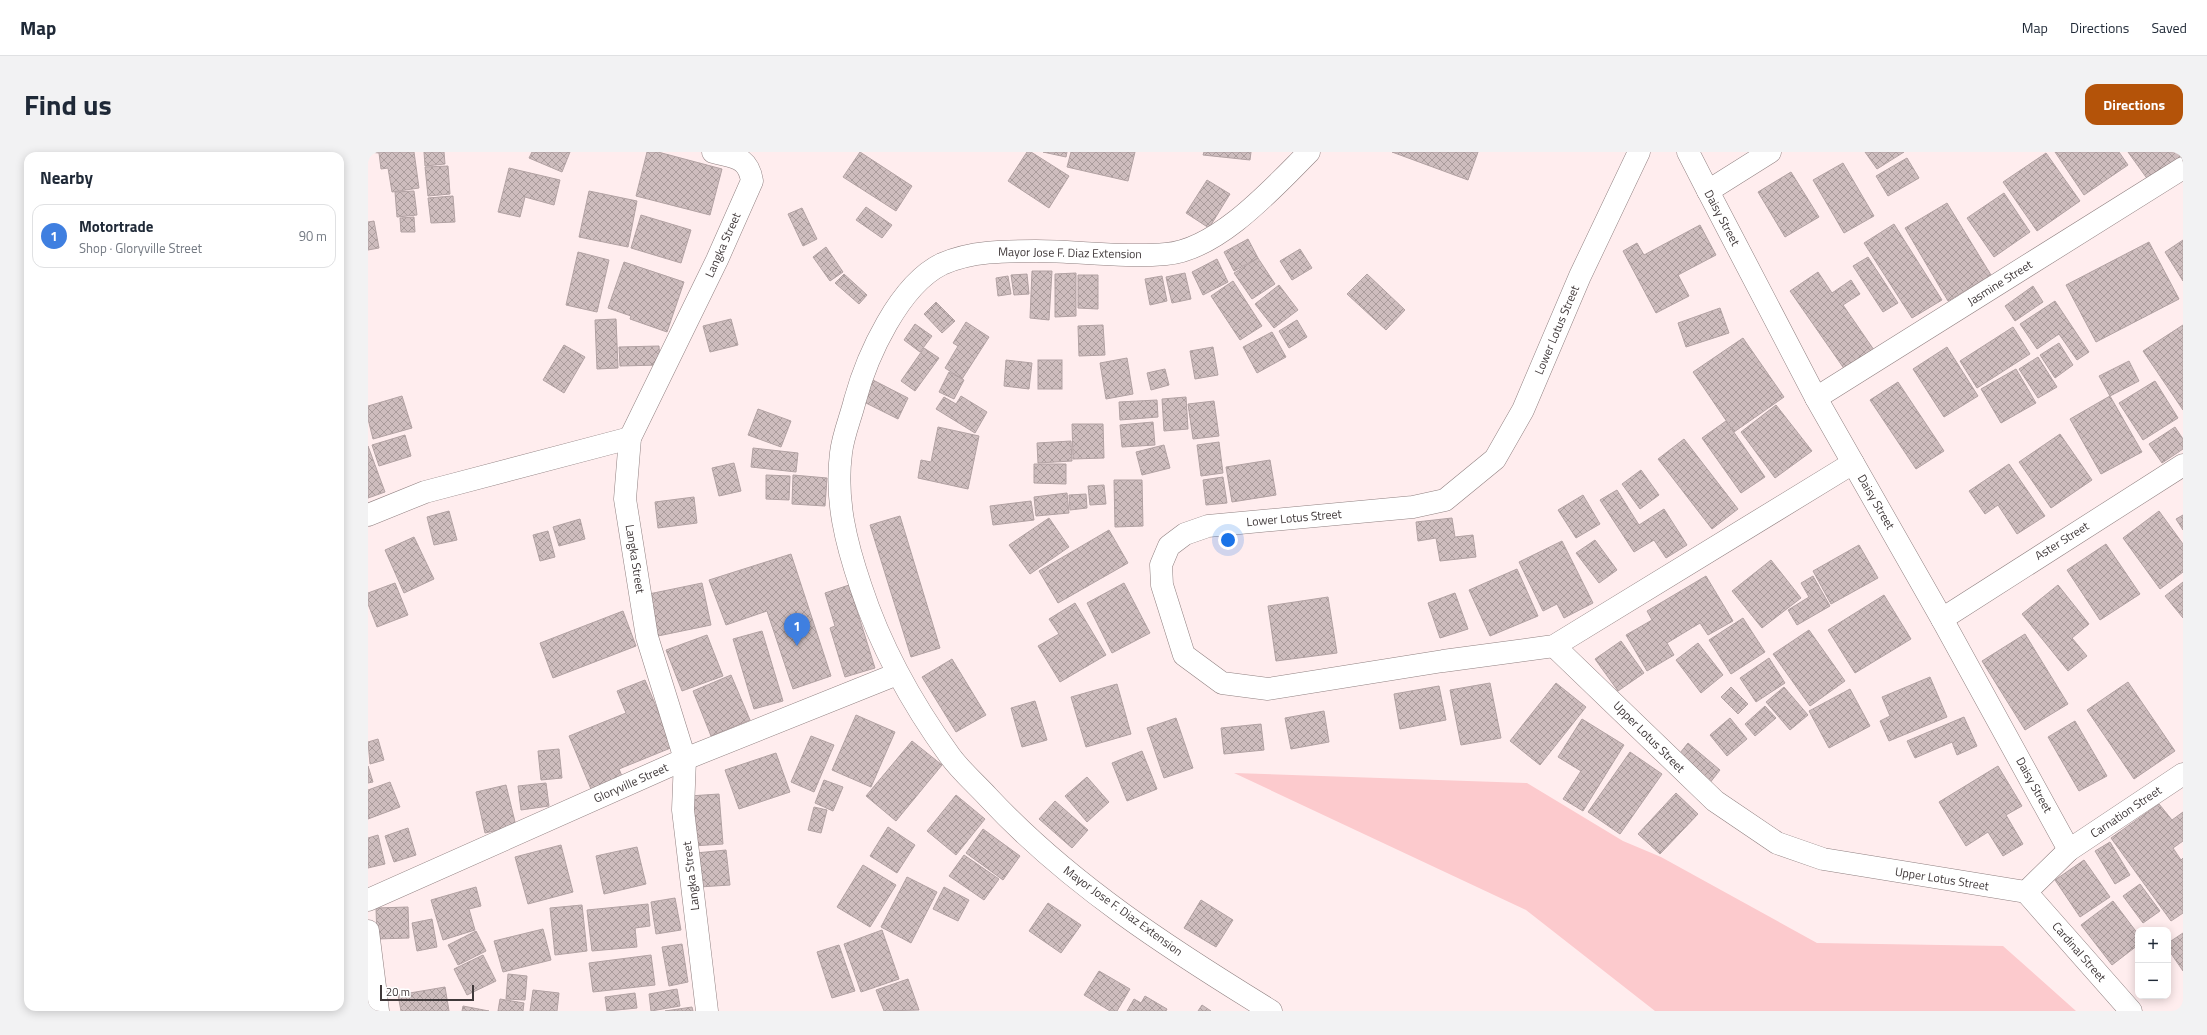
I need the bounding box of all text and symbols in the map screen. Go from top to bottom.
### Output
text: Map [20,13,56,42]
text: Map [2022,17,2048,38]
text: Directions [2070,17,2129,38]
text: Saved [2151,17,2187,38]
text: Find us [24,83,112,126]
button: Directions [2085,84,2183,125]
text: Nearby [40,165,93,191]
street label: Daisy Street [1700,186,1746,250]
street label: Langka Street [700,208,746,280]
text: Motortrade [79,215,153,238]
text: 1 [50,226,58,246]
text: 90 m [299,226,327,246]
text: Shop · Gloryville Street [79,238,202,258]
street label: Mayor Jose F. Diaz Extension [998,242,1142,263]
street label: Jasmine Street [1963,255,2037,310]
street label: Lower Lotus Street [1529,281,1584,378]
street label: Daisy Street [1853,470,1900,534]
street label: Lower Lotus Street [1245,504,1343,531]
street label: Aster Street [2031,516,2093,565]
street label: Langka Street [621,523,650,596]
your location [1218,530,1238,550]
pin: 1 [784,613,810,646]
street label: Upper Lotus Street [1609,696,1690,777]
street label: Daisy Street [2011,753,2058,817]
street label: Gloryville Street [590,757,672,807]
street label: Carnation Street [2086,780,2166,842]
street label: Langka Street [677,840,704,912]
street label: Mayor Jose F. Diaz Extension [1060,861,1187,961]
street label: Upper Lotus Street [1894,862,1991,895]
street label: Cardinal Street [2048,917,2111,987]
map controls [2135,927,2171,999]
button: + [2135,927,2171,963]
button: − [2135,963,2171,999]
scale bar [380,983,474,1002]
text: 20 m [386,984,410,1000]

